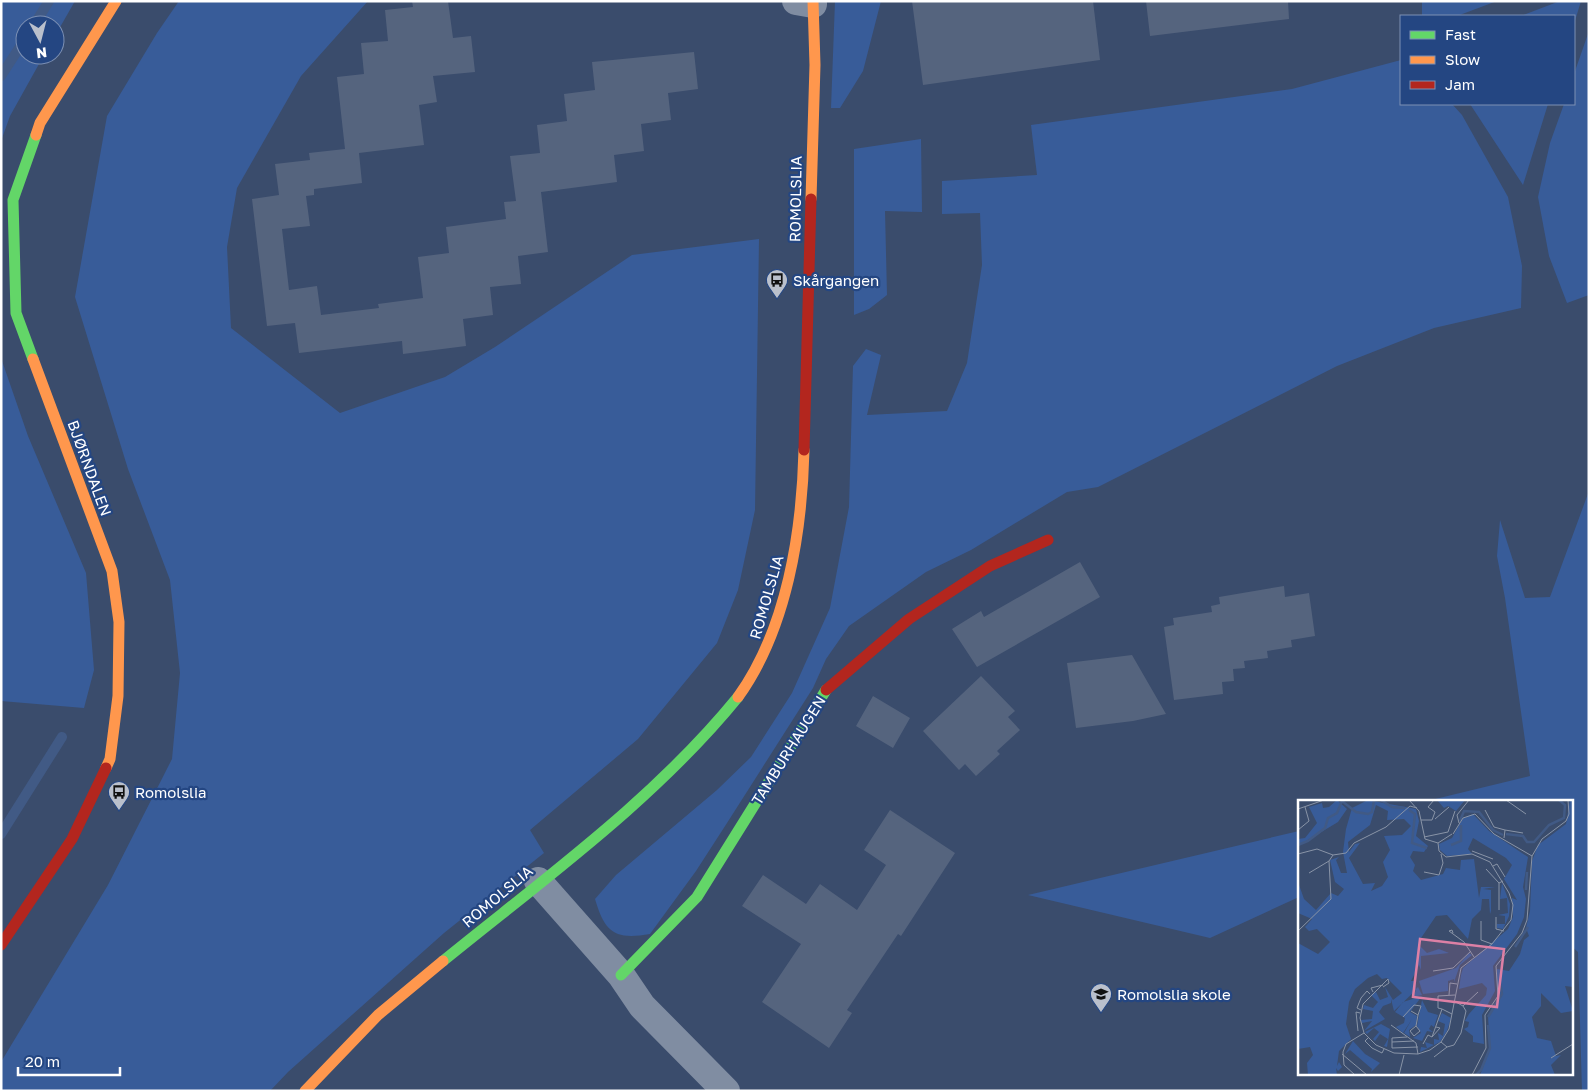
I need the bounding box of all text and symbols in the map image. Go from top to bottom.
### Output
north arrow [15,15,65,65]
legend [1400,15,1575,105]
text: Fast [1445,25,1476,43]
text: N [35,44,48,62]
text: Slow [1445,50,1480,68]
text: Jam [1445,75,1475,93]
street label: ROMOLSLIA [785,156,805,242]
bus stop icon: Skårgangen [765,268,789,299]
place label: Skårgangen [793,271,879,289]
street label: BJØRNDALEN [64,418,116,518]
street label: ROMOLSLIA [745,553,787,641]
street label: TAMBURHAUGEN [747,692,829,808]
bus stop icon: Romolslia [107,780,131,811]
place label: Romolslia [135,783,206,801]
inset map [1298,800,1572,1074]
street label: ROMOLSLIA [458,861,536,931]
school or university icon: Romolslia skole [1089,982,1113,1013]
place label: Romolslia skole [1117,985,1231,1003]
scale bar [18,1044,120,1076]
text: 20 m [25,1052,60,1070]

